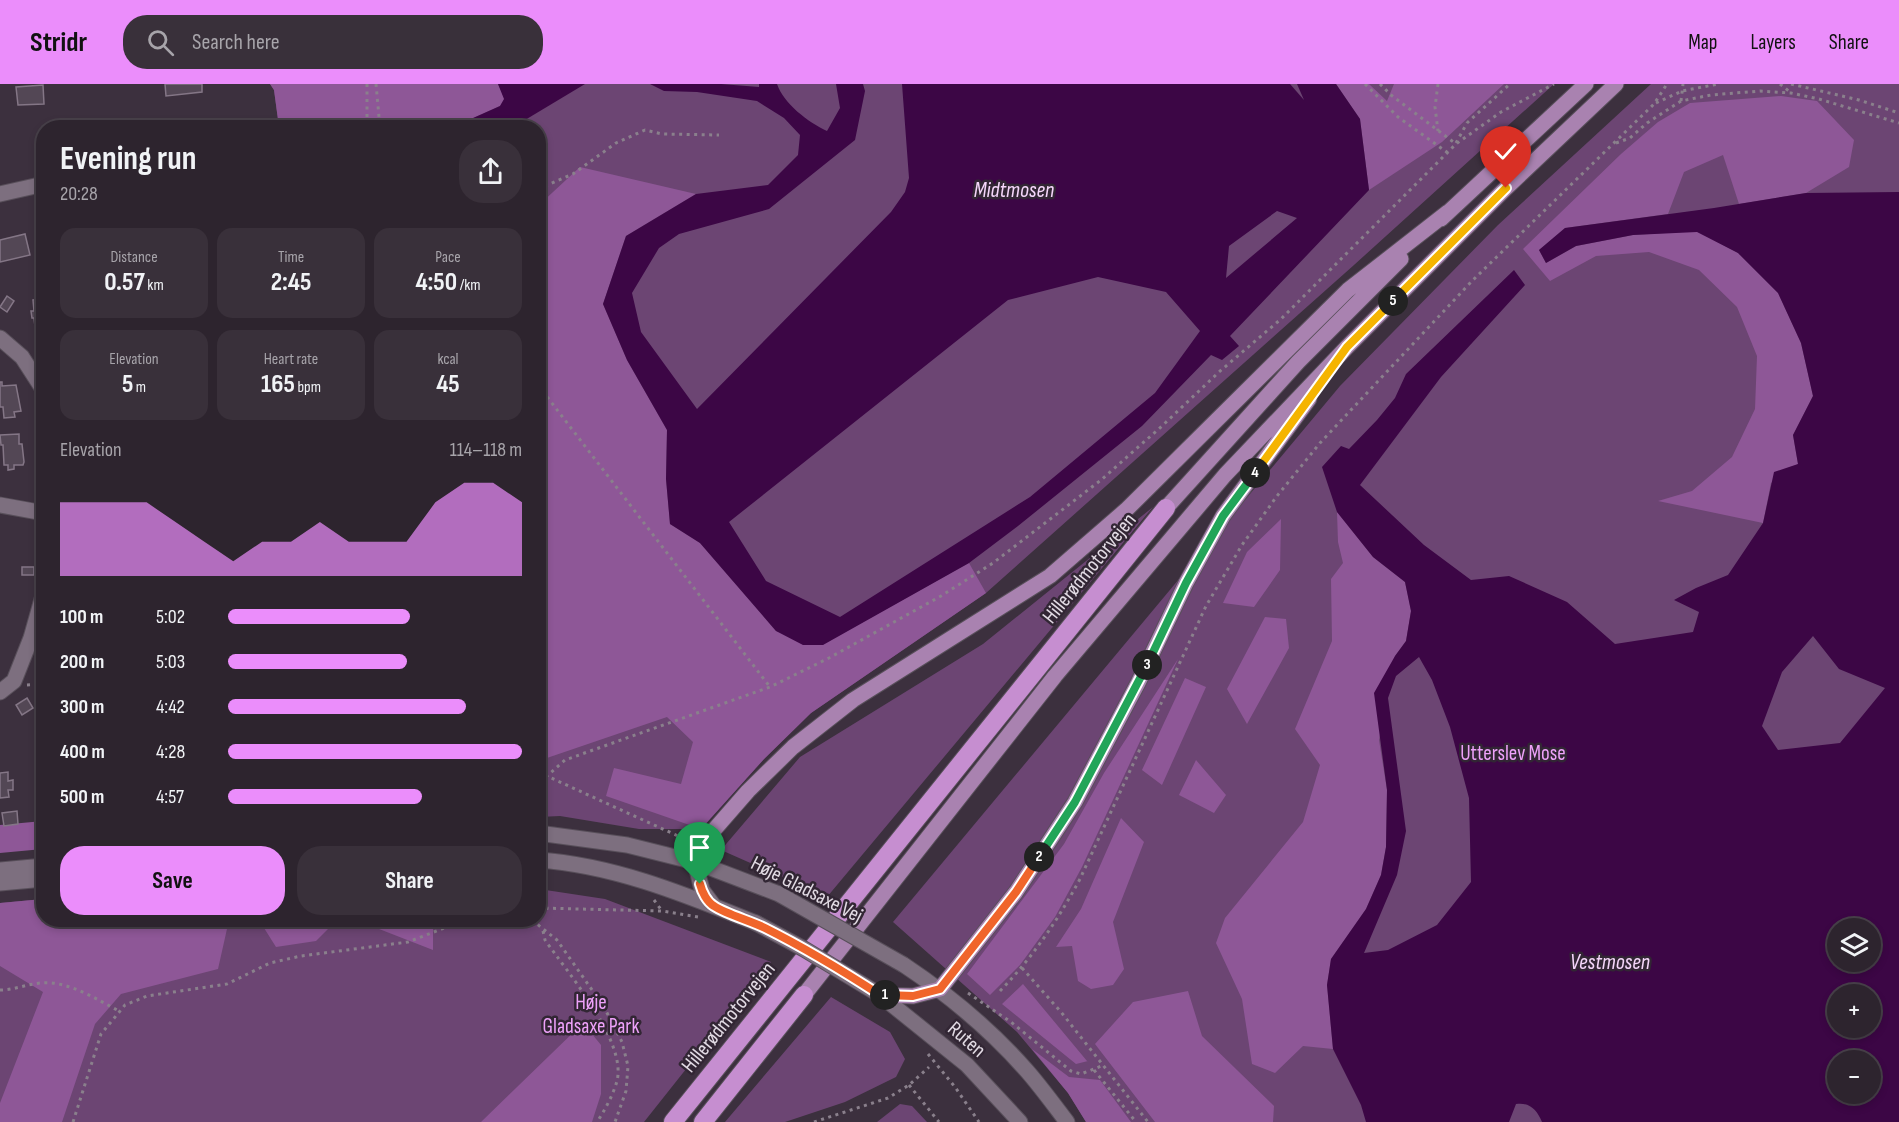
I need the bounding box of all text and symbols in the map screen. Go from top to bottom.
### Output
search box [123,15,543,69]
text: Stridr [30,26,87,59]
icon: search [144,26,177,59]
text: Search here [192,29,280,56]
text: Map [1688,30,1717,55]
text: Layers [1750,30,1796,55]
text: Share [1829,30,1869,55]
pin [1480,126,1531,188]
icon: check [1489,135,1522,168]
text: Evening run [60,139,196,179]
button: share [459,140,522,203]
water label: Midtmosen [974,177,1054,204]
text: 20:28 [60,182,98,206]
text: Distance [110,248,158,267]
text: Time [278,248,304,267]
text: Pace [435,248,461,267]
text: 0.57 [104,267,145,298]
text: 2:45 [271,267,311,298]
text: 4:50 [415,267,457,298]
text: km [145,276,164,295]
text: /km [457,276,481,295]
pin: 5 [1378,286,1408,316]
text: 5 [1389,291,1397,310]
text: Elevation [109,350,159,369]
text: Heart rate [264,350,318,369]
text: kcal [437,350,459,369]
text: 5 [122,369,133,400]
text: 165 [261,369,295,400]
text: 45 [436,369,460,400]
text: m [133,378,146,397]
text: bpm [295,378,321,397]
text: Elevation [60,438,122,462]
text: 114–118 m [450,438,522,462]
pin: 4 [1240,458,1270,488]
text: 4 [1251,463,1259,482]
street label: Hillerødmotorvejen [1037,508,1142,629]
text: 100 m [60,605,103,629]
text: 5:02 [156,605,185,629]
text: 200 m [60,650,104,674]
text: 5:03 [156,650,185,674]
pin: 3 [1132,650,1162,680]
text: 3 [1143,655,1151,674]
text: 300 m [60,695,104,719]
text: 4:42 [156,695,185,719]
text: 400 m [60,740,105,764]
text: 4:28 [156,740,185,764]
park label: Utterslev Mose [1460,741,1566,766]
text: 500 m [60,785,104,809]
text: 4:57 [156,785,184,809]
pin [674,822,725,884]
icon: arrive [683,831,716,864]
pin: 2 [1024,842,1054,872]
button: Save [60,846,285,915]
button: Share [297,846,522,915]
text: 2 [1035,847,1043,866]
street label: Høje Gladsaxe Vej [747,851,867,928]
map controls [1827,918,1881,1104]
button: layers [1827,918,1881,972]
water label: Vestmosen [1570,949,1650,976]
street label: Hillerødmotorvejen [676,957,781,1078]
pin: 1 [870,980,900,1010]
button: + [1827,984,1881,1038]
text: 1 [882,985,888,1004]
park label: Høje Gladsaxe Park [543,990,639,1039]
street label: Ruten [943,1016,991,1063]
button: − [1827,1050,1881,1104]

